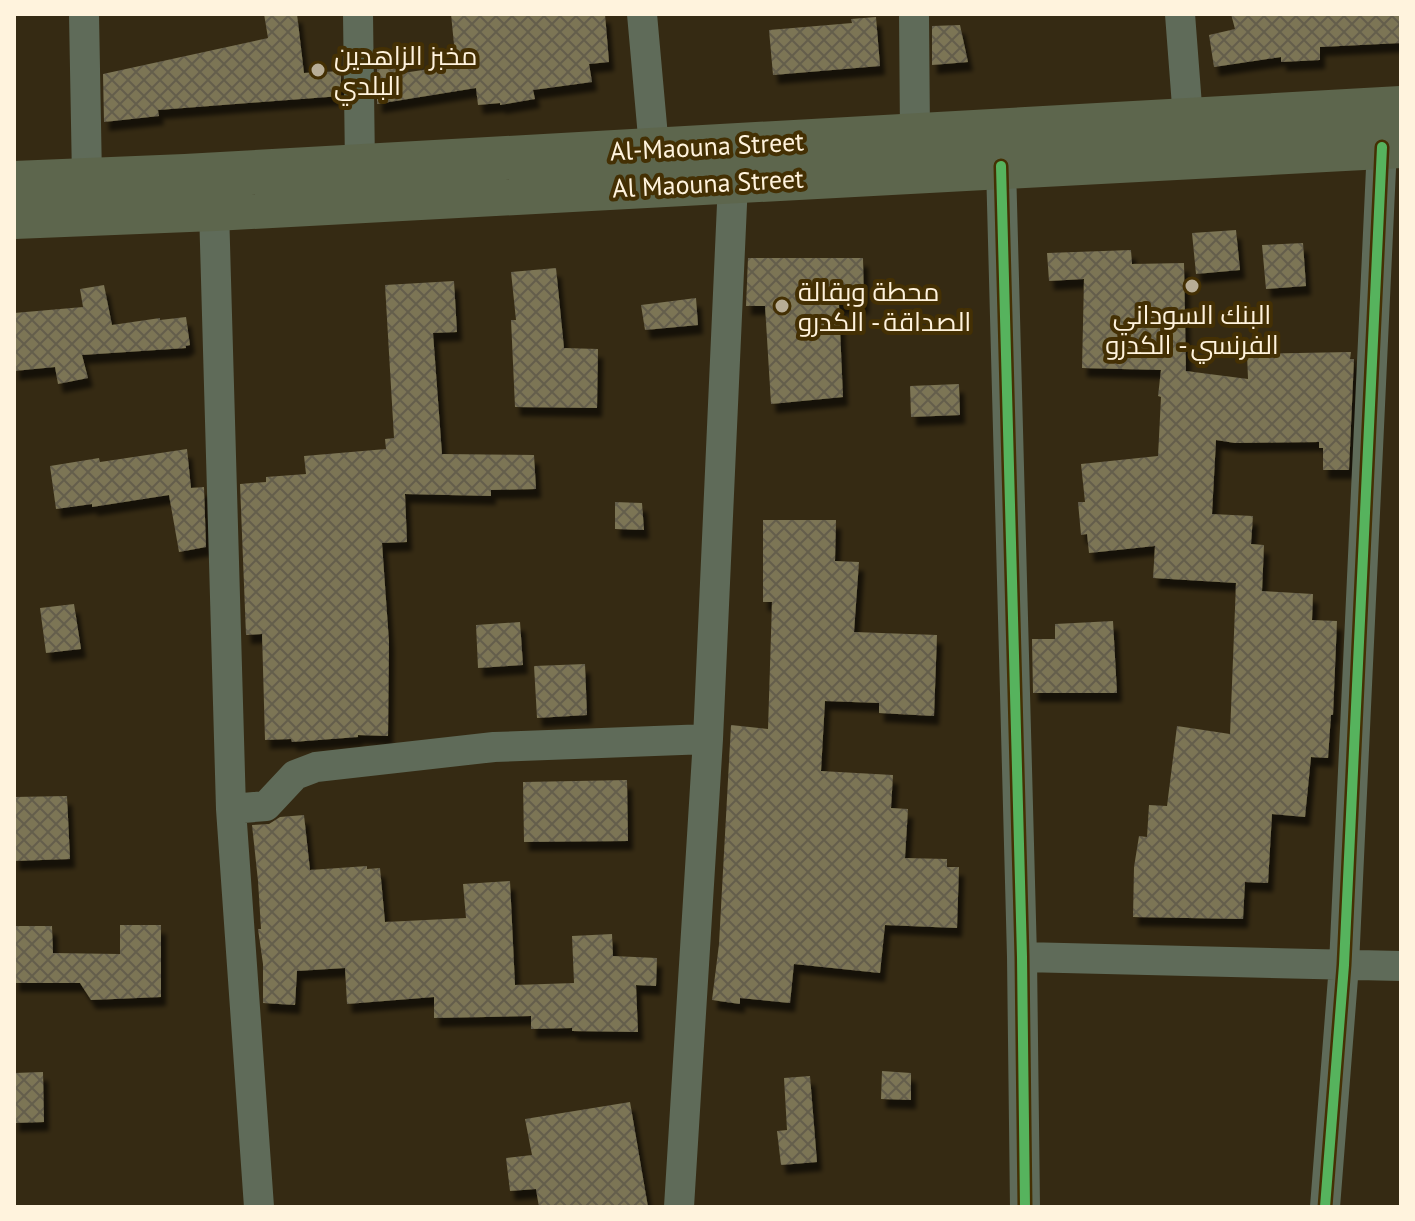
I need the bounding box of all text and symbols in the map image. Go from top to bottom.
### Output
place label: مخبز الزاهدين البلدي [334,39,477,106]
marker: مخبز الزاهدين البلدي [309,61,327,79]
street label: Al-Maouna Street [609,124,805,168]
street label: Al Maouna Street [611,161,805,204]
place label: محطة وبقالة الصداقة - الكدرو [798,275,971,338]
marker: البنك السوداني الفرنسي - الكدرو [1183,277,1201,295]
marker: محطة وبقالة الصداقة - الكدرو [773,297,791,315]
place label: البنك السوداني الفرنسي - الكدرو [1105,298,1279,364]

